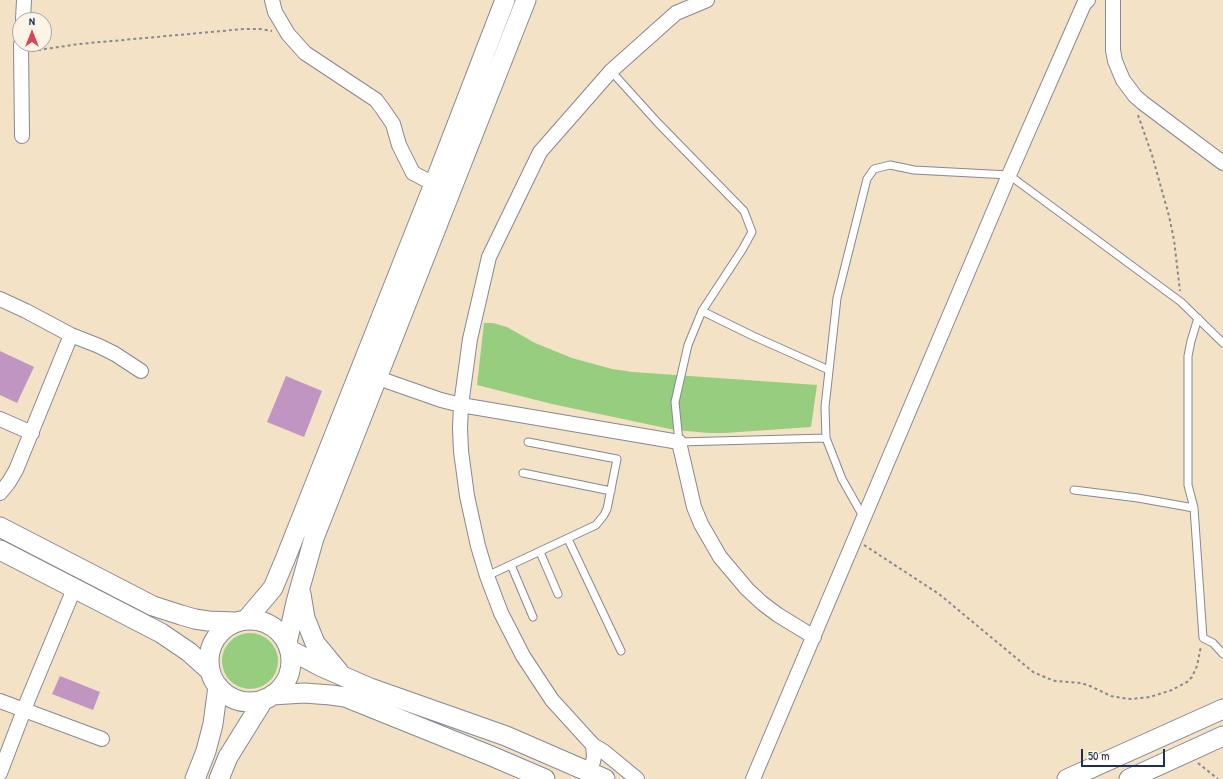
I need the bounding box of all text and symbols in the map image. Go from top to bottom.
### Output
north arrow [12,12,52,52]
text: N [29,14,35,28]
scale bar [1083,741,1167,767]
text: 50 m [1088,747,1109,764]

